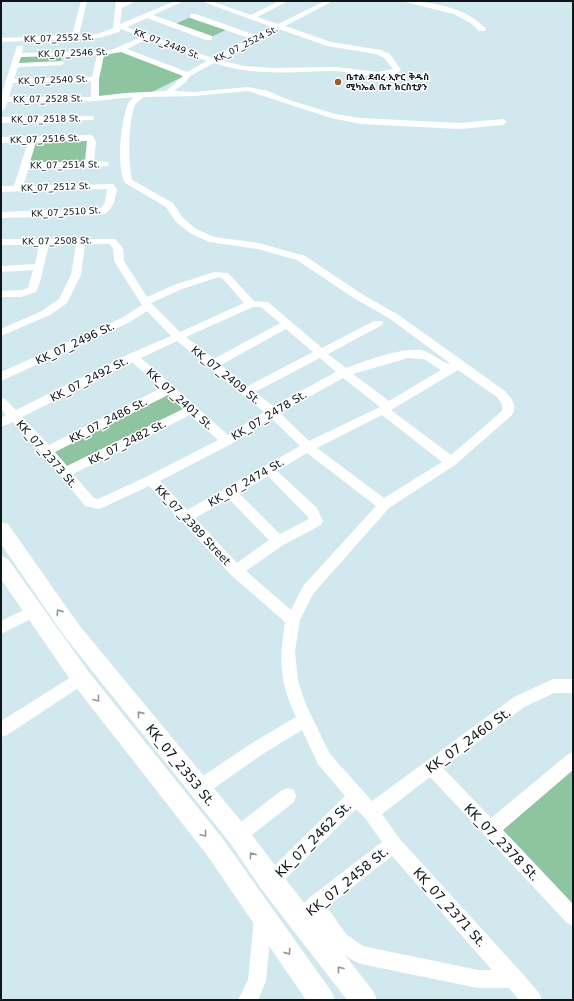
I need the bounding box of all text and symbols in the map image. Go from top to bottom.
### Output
street label: KK_07_2524 St. [212,24,280,64]
street label: KK_07_2449 St. [132,27,202,61]
street label: KK_07_2552 St. [24,32,94,44]
street label: KK_07_2546 St. [38,47,108,59]
place label: ቤተል ደብረ ኢዮር ቅዱስ ሚካኤል ቤተ ክርስቲያን [346,72,429,92]
street label: KK_07_2540 St. [18,74,88,86]
marker: ቤተል ደብረ ኢዮር ቅዱስ ሚካኤል ቤተ ክርስቲያን [333,77,343,87]
street label: KK_07_2528 St. [13,93,83,105]
street label: KK_07_2518 St. [11,113,81,125]
street label: KK_07_2516 St. [10,133,80,145]
street label: KK_07_2514 St. [30,159,100,171]
street label: KK_07_2512 St. [21,181,91,193]
street label: KK_07_2510 St. [31,205,101,219]
street label: KK_07_2508 St. [22,235,92,247]
street label: KK_07_2496 St. [34,319,117,367]
street label: KK_07_2409 St. [188,343,263,407]
street label: KK_07_2492 St. [48,354,130,405]
street label: KK_07_2401 St. [143,366,216,433]
street label: KK_07_2478 St. [229,388,309,443]
street label: KK_07_2486 St. [67,395,149,446]
street label: KK_07_2482 St. [86,417,168,468]
street label: KK_07_2373 St. [14,418,80,491]
street label: KK_07_2474 St. [206,455,287,509]
street label: KK_07_2389 Street [152,483,233,568]
one-way arrow [57,610,64,617]
one-way arrow [92,694,99,701]
street label: KK_07_2460 St. [423,705,514,776]
one-way arrow [137,712,144,719]
street label: KK_07_2353 St. [143,721,218,809]
street label: KK_07_2462 St. [272,798,354,880]
street label: KK_07_2378 St. [461,801,542,884]
one-way arrow [200,830,207,837]
street label: KK_07_2458 St. [303,844,391,919]
one-way arrow [249,852,257,859]
street label: KK_07_2371 St. [410,865,489,950]
one-way arrow [283,947,290,954]
one-way arrow [338,967,345,974]

